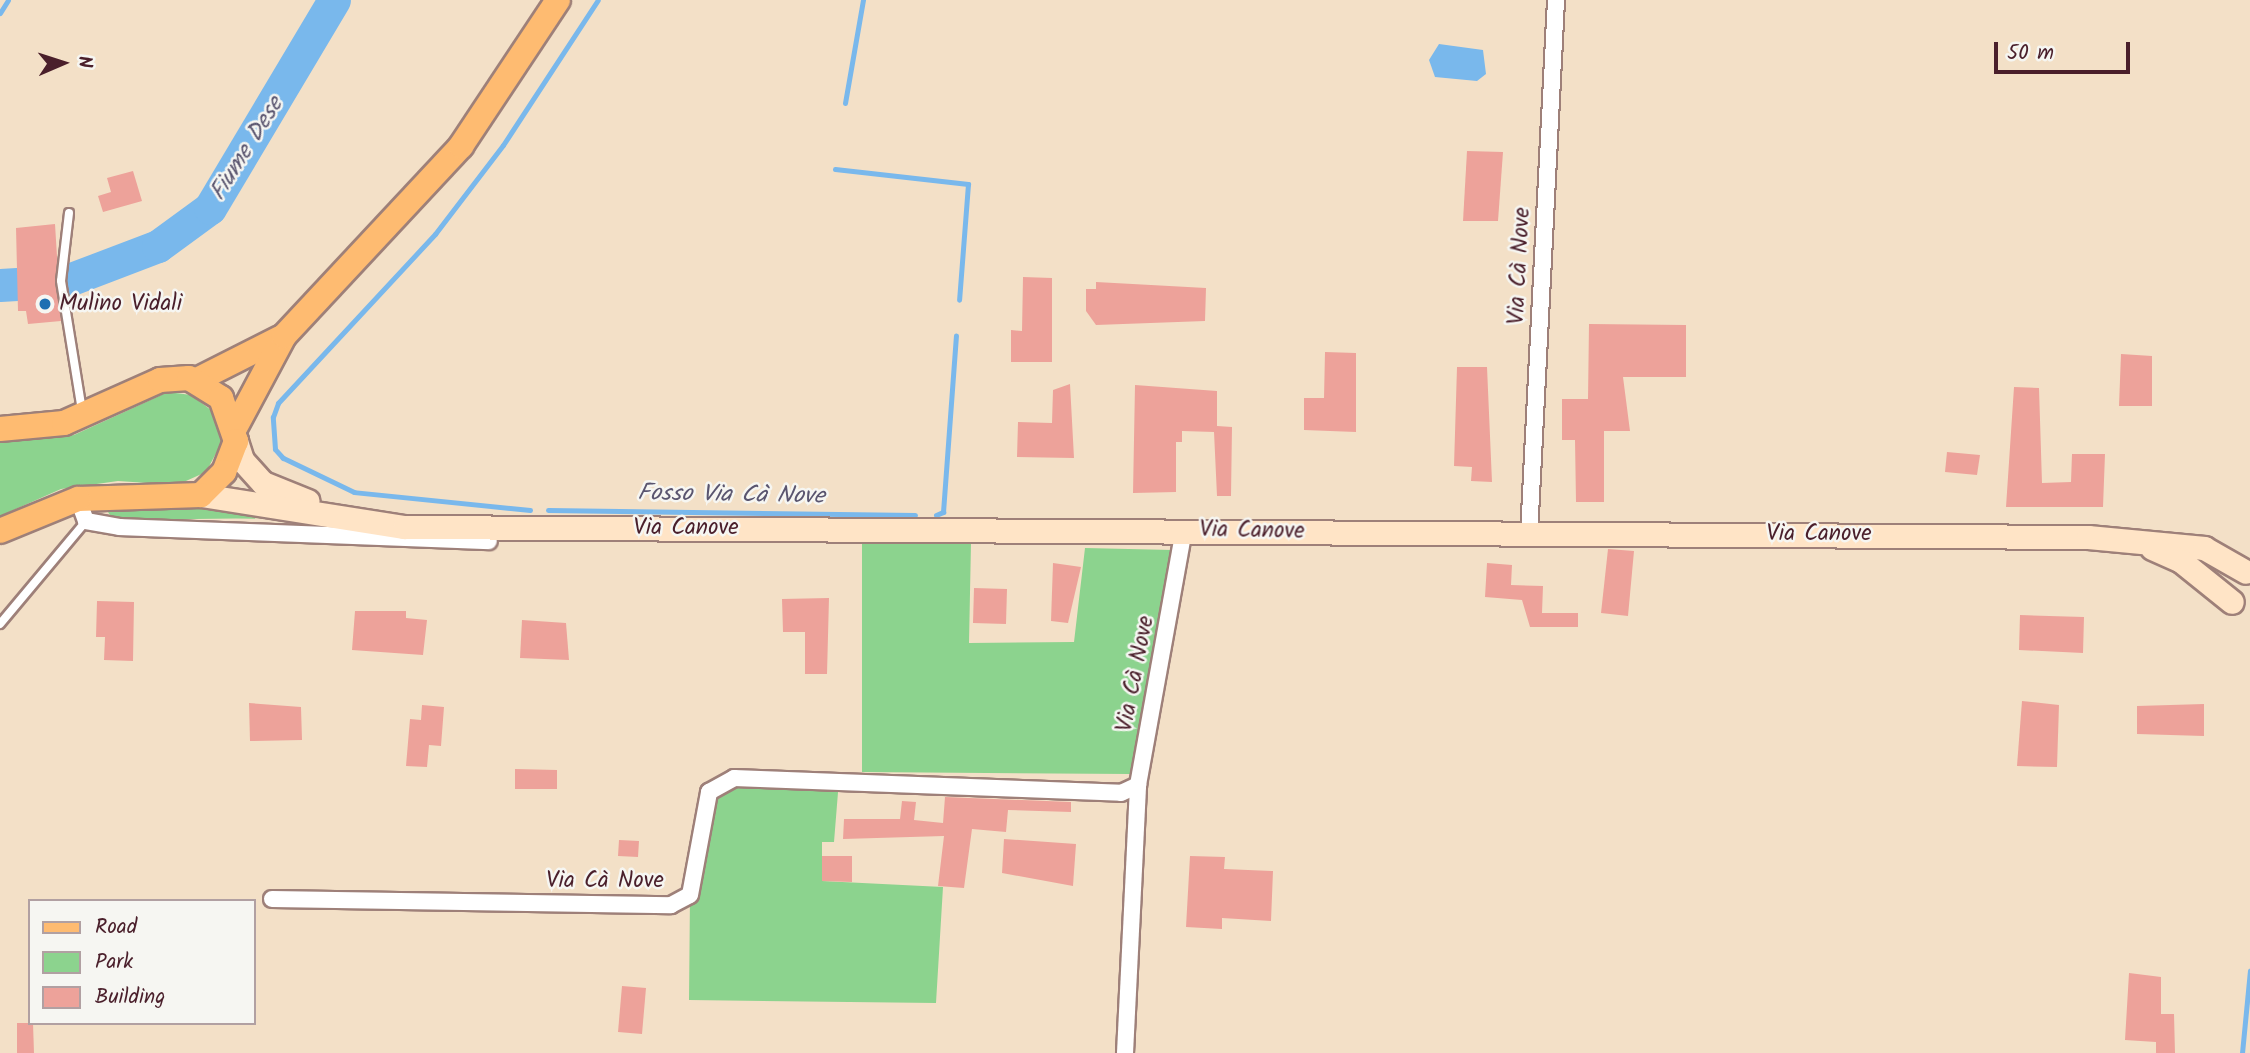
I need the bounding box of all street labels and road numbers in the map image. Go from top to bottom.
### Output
street label: Via Cà Nove [1503,207,1537,325]
street label: Via Canove [633,514,739,542]
street label: Via Canove [1199,516,1305,546]
street label: Via Canove [1766,520,1872,548]
street label: Via Cà Nove [1111,614,1161,734]
street label: Via Cà Nove [546,867,664,895]

